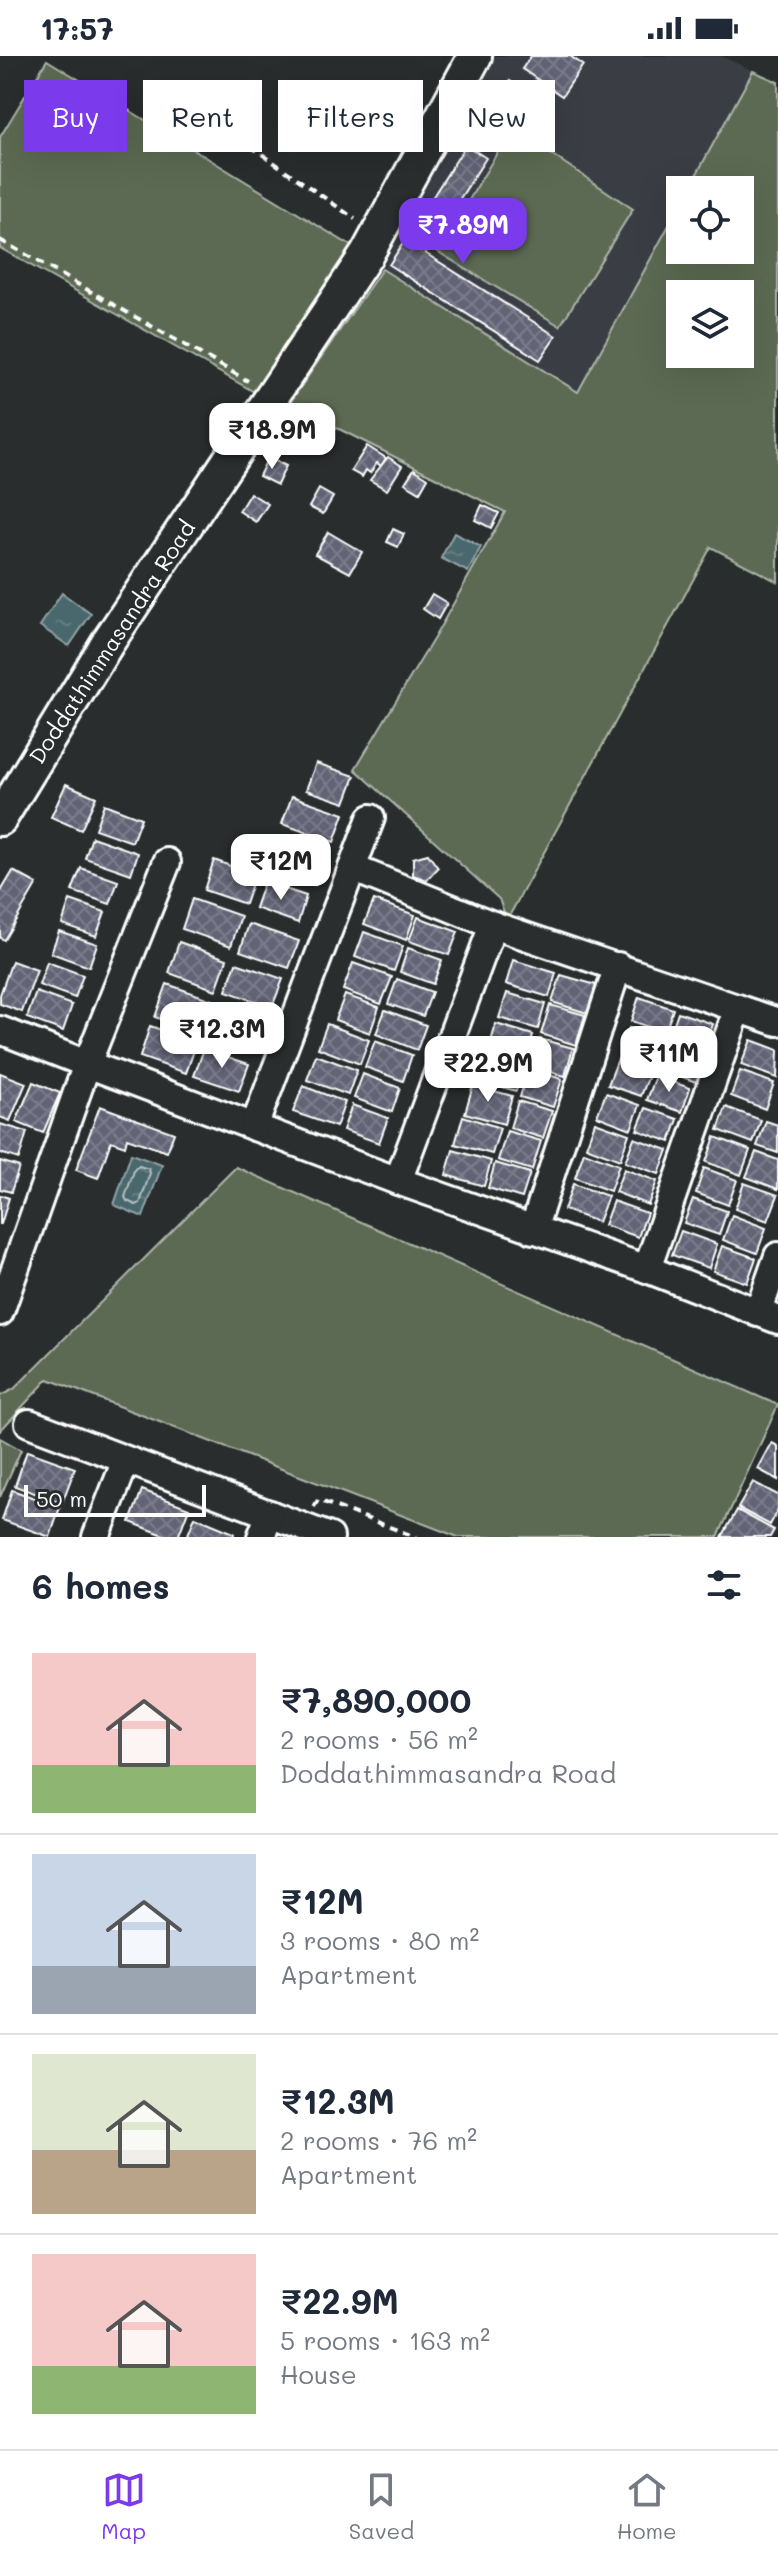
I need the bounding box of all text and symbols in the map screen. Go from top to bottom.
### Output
text: 17:57 [40,8,114,48]
chip: Buy [24,80,127,152]
chip: Rent [143,80,262,152]
chip: Filters [278,80,423,152]
chip: New [439,80,555,152]
map controls [666,176,754,368]
button: locate [666,176,754,264]
pin: ₹7.89M [398,198,528,266]
text: ₹7.89M [417,207,509,241]
button: layers [666,280,754,368]
pin: ₹18.9M [207,403,337,471]
text: ₹18.9M [227,412,317,446]
street label: Doddathimmasandra Road [22,514,201,769]
pin: ₹12M [234,834,328,902]
text: ₹12M [249,843,313,877]
pin: ₹12.3M [157,1002,287,1070]
text: ₹12.3M [178,1011,266,1045]
pin: ₹11M [622,1026,716,1094]
text: ₹11M [638,1035,700,1069]
pin: ₹22.9M [423,1036,553,1104]
text: ₹22.9M [443,1045,533,1079]
scale bar [24,1481,206,1517]
text: 50 m [36,1484,87,1513]
text: 6 homes [32,1563,170,1608]
icon: filters [702,1563,746,1607]
text: ₹7,890,000 [280,1677,471,1722]
icon: home [96,1685,192,1781]
text: 2 rooms · 56 m² [280,1722,478,1756]
text: Doddathimmasandra Road [280,1756,616,1790]
text: ₹12M [280,1878,364,1923]
icon: home [96,1886,192,1982]
text: 3 rooms · 80 m² [280,1923,479,1957]
text: Apartment [280,1957,417,1991]
text: ₹12.3M [280,2078,395,2123]
icon: home [96,2086,192,2182]
text: 2 rooms · 76 m² [280,2123,477,2157]
text: Apartment [280,2157,417,2191]
text: ₹22.9M [280,2278,399,2323]
icon: home [96,2286,192,2382]
text: 5 rooms · 163 m² [280,2323,490,2357]
text: House [280,2357,357,2391]
tab: Map [101,2468,146,2545]
tab: Saved [349,2468,414,2545]
tab: Home [617,2468,677,2545]

